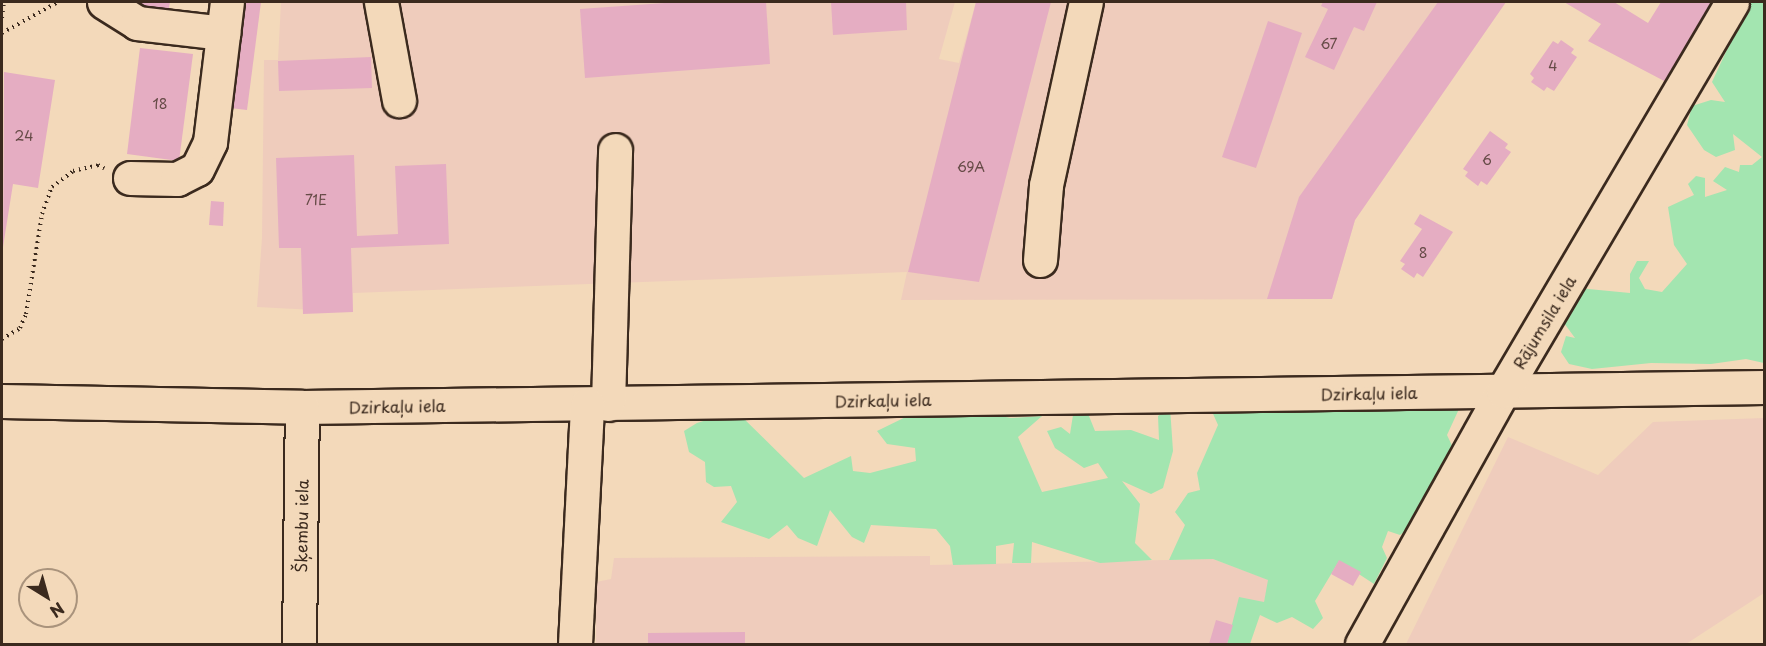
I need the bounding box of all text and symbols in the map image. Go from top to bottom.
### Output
house number: 67 [1320,36,1338,52]
house number: 4 [1548,58,1558,74]
house number: 18 [152,96,168,112]
house number: 24 [15,128,33,144]
house number: 6 [1482,152,1492,168]
house number: 69A [957,159,985,175]
house number: 71E [305,192,327,208]
house number: 8 [1419,245,1427,261]
street label: Rājumsila iela [1508,271,1580,373]
street label: Dzirkaļu iela [1321,383,1417,403]
street label: Dzirkaļu iela [835,390,931,410]
street label: Dzirkaļu iela [349,396,445,416]
street label: Šķembu iela [291,479,311,573]
north arrow [18,568,78,628]
text: N [45,597,70,624]

